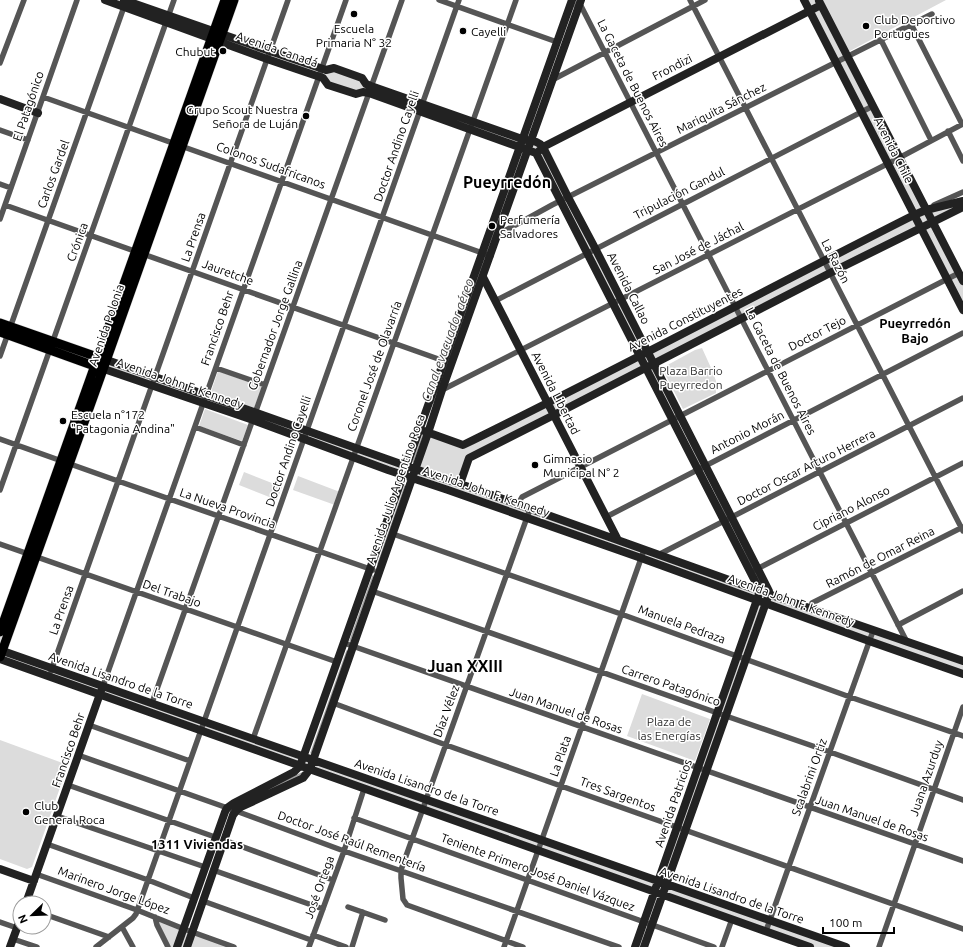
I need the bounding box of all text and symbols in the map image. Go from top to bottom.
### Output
marker: Escuela Primaria N° 32 [349,9,359,19]
place label: Club Deportivo Portugues [874,13,955,40]
street label: La Gaceta de Buenos Aires [595,17,671,149]
marker: Club Deportivo Portugues [861,21,871,31]
place label: Escuela Primaria N° 32 [316,22,392,49]
place label: Cayelli [471,25,506,38]
marker: Cayelli [458,26,468,36]
street label: Avenida Canadá [234,29,320,69]
place label: Chubut [175,45,215,58]
marker: Chubut [218,46,228,56]
street label: Frondizi [650,51,694,83]
street label: El Patagónico [10,69,46,143]
street label: Mariquita Sánchez [674,80,768,136]
street label: Doctor Andino Cayelli [371,89,421,203]
place label: Grupo Scout Nuestra Señora de Luján [186,103,298,130]
marker: Grupo Scout Nuestra Señora de Luján [301,111,311,121]
street label: Avenida Chile [872,115,916,185]
street label: Carlos Gardel [35,138,71,210]
street label: Colonos Sudafricanos [215,139,327,191]
street label: Tripulación Gandul [631,164,727,222]
district label: Pueyrredón [463,173,551,191]
street label: La Prensa [178,210,208,264]
place label: Perfumería Salvadores [500,213,560,240]
street label: San José de Jáchal [651,220,745,276]
street label: Crónica [64,221,90,263]
marker: Perfumería Salvadores [487,221,497,231]
street label: La Razón [819,237,853,285]
street label: Avenida Callao [605,250,653,326]
street label: Jauretche [200,257,256,287]
street label: Gobernador Jorge Gallina [245,258,305,392]
water label: Canal evacuador aéreo [418,277,476,403]
street label: Avenida Polonia [86,282,126,368]
street label: Avenida Constituyentes [625,284,745,354]
street label: Francisco Behr [198,288,236,367]
street label: Coronel José de Olavarría [344,299,404,433]
street label: La Gaceta de Buenos Aires [743,305,819,437]
street label: Doctor Tejo [786,313,848,353]
district label: Pueyrredón Bajo [879,316,951,345]
street label: Avenida Libertad [530,350,582,436]
street label: Avenida John F. Kennedy [115,355,245,411]
park label: Plaza Barrio Pueyrredon [659,364,723,391]
street label: Doctor Andino Cayelli [263,394,313,508]
place label: Escuela n°172 "Patagonia Andina" [71,408,175,435]
street label: Antonio Morán [708,408,786,456]
street label: Avenida Julio Argentino Roca [363,412,427,566]
marker: Escuela n°172 "Patagonia Andina" [58,416,68,426]
street label: Doctor Oscar Arturo Herrera [735,426,877,508]
place label: Gimnasio Municipal N° 2 [543,452,620,479]
marker: Gimnasio Municipal N° 2 [530,460,540,470]
street label: Avenida John F. Kennedy [421,463,551,519]
street label: Cipriano Alonso [810,483,892,533]
street label: La Nueva Provincia [178,485,278,531]
street label: Ramón de Omar Reina [824,524,936,590]
street label: Avenida John F. Kennedy [726,571,856,629]
street label: Del Trabajo [141,577,203,609]
street label: La Prensa [46,583,76,637]
street label: Manuela Pedraza [637,602,727,646]
street label: Avenida Lisandro de la Torre [47,649,195,711]
district label: Juan XXIII [427,657,503,675]
street label: Carrero Patagónico [620,662,722,708]
street label: Díaz Vélez [430,683,462,739]
street label: Juan Manuel de Rosas [508,685,624,735]
street label: Francisco Behr [49,710,87,789]
park label: Plaza de las Energías [637,715,701,742]
street label: La Plata [547,734,573,778]
street label: Scalabrini Ortiz [789,736,829,817]
street label: Juana Azurduy [907,738,945,818]
street label: Avenida Lisandro de la Torre [353,756,501,818]
street label: Avenida Patricios [652,757,694,849]
street label: Tres Sargentos [578,774,658,814]
street label: Juan Manuel de Rosas [814,793,930,843]
place label: Club General Roca [34,799,105,826]
marker: Club General Roca [21,807,31,817]
street label: Doctor José Raúl Rementería [276,808,428,874]
street label: Teniente Primero José Daniel Vázquez [439,831,637,913]
district label: 1311 Viviendas [151,837,243,851]
street label: José Ortega [302,854,336,920]
street label: Marinero Jorge López [56,864,172,916]
street label: Avenida Lisandro de la Torre [658,864,806,926]
north arrow [12,895,52,935]
scale bar [823,909,894,935]
text: N [16,913,30,925]
text: 100 m [829,916,862,929]

